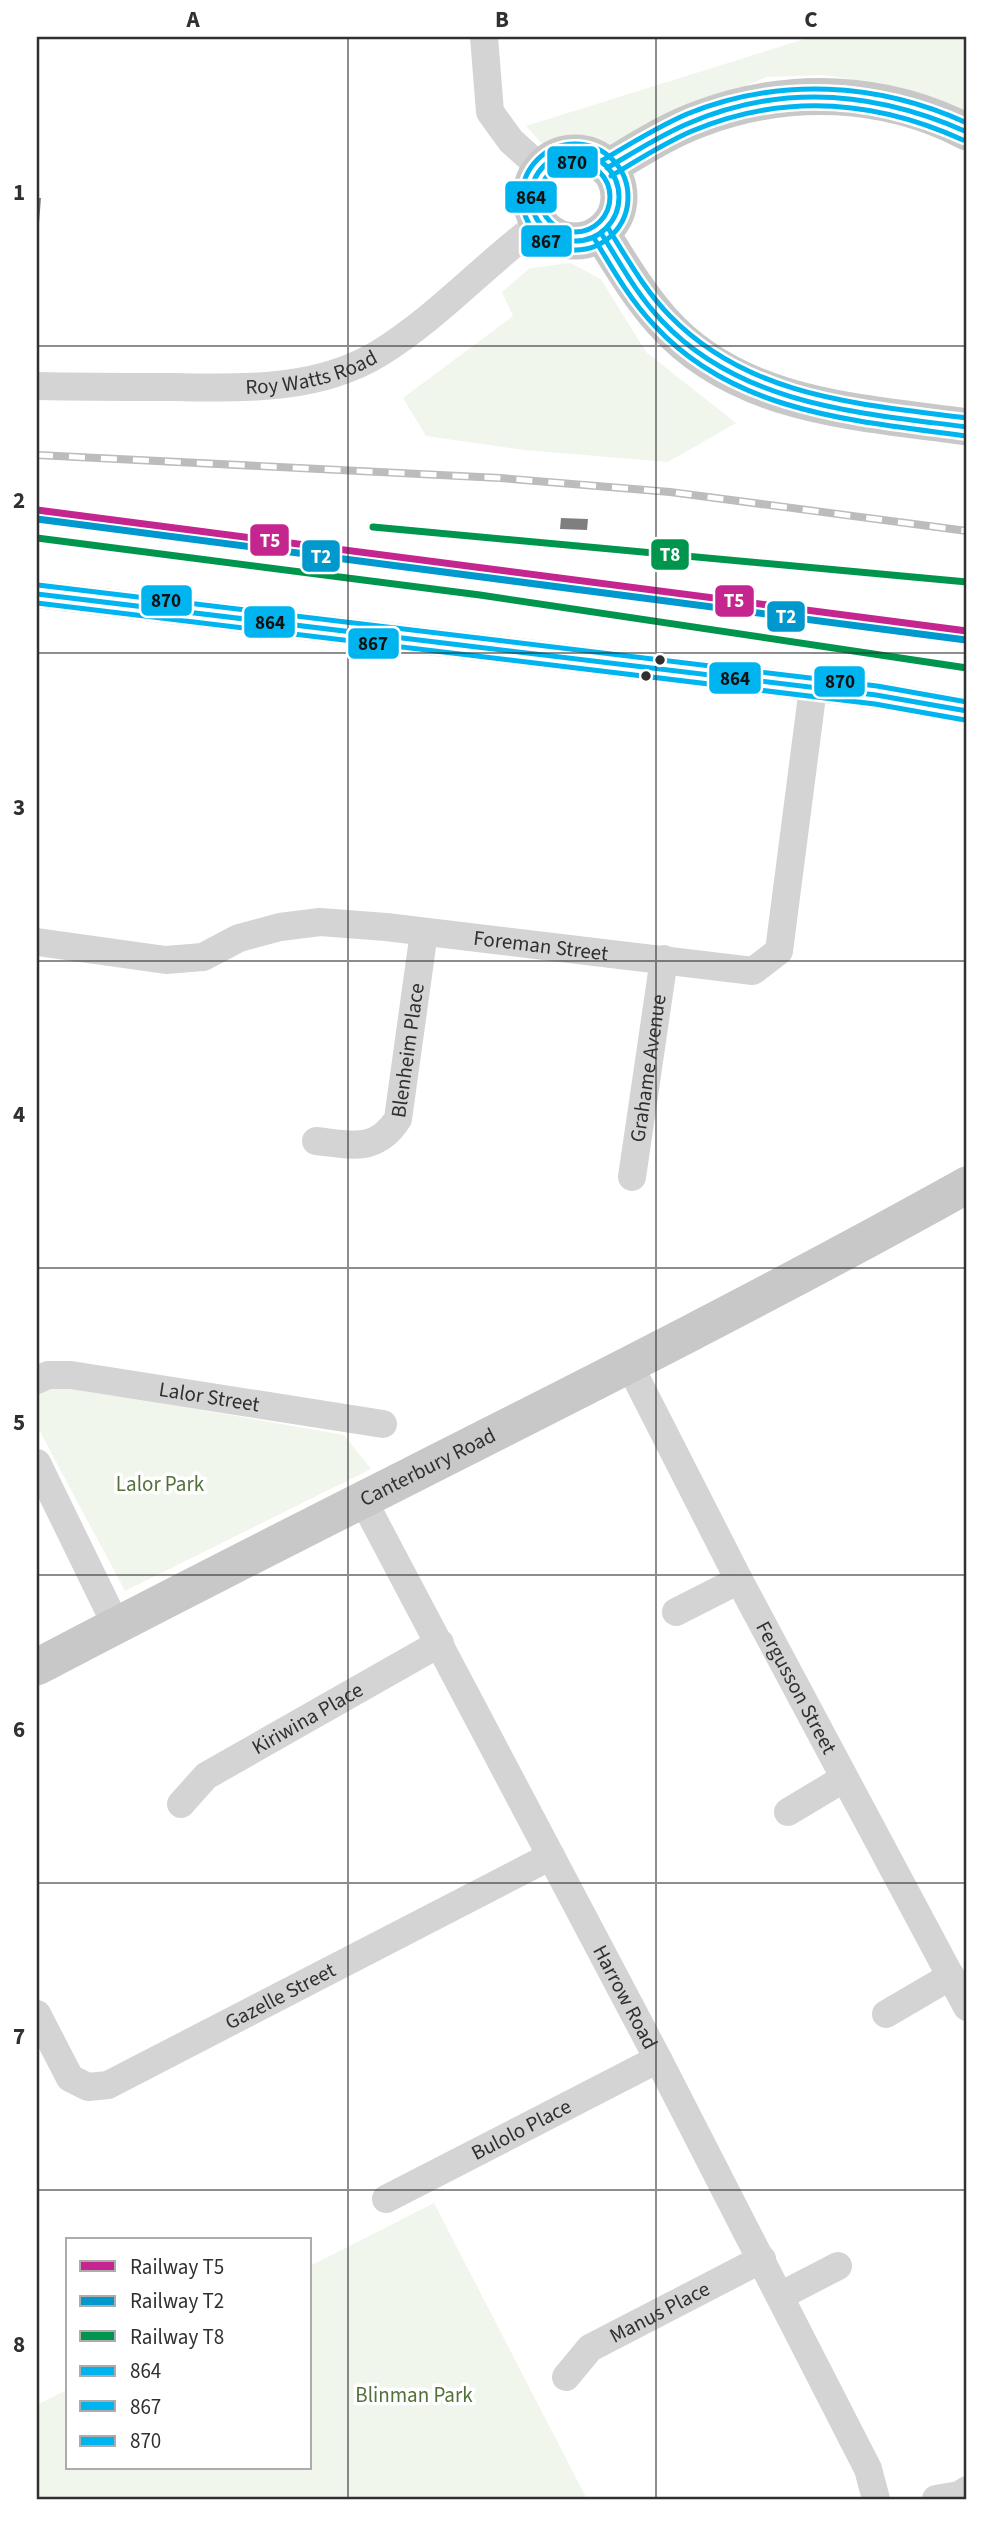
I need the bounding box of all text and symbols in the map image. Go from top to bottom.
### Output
text: A [185,3,200,36]
text: B [495,3,509,36]
text: C [804,3,818,36]
line badge: 870 [546,145,599,179]
text: 870 [557,150,587,177]
text: 1 [13,176,25,209]
line badge: 864 [504,180,558,214]
text: 864 [516,185,546,212]
line badge: 867 [520,224,573,258]
text: 867 [531,229,561,256]
street label: Roy Watts Road [245,342,383,402]
text: 2 [13,484,25,517]
line badge: T5 [249,523,290,557]
text: T5 [260,528,280,555]
line badge: T8 [650,538,690,571]
line badge: T2 [301,539,341,573]
text: T8 [660,542,680,569]
text: T2 [311,544,331,571]
line badge: 870 [140,584,193,617]
line badge: T5 [714,584,755,618]
text: 870 [151,588,181,615]
text: T5 [724,588,744,615]
line badge: T2 [766,600,806,633]
text: T2 [776,604,796,631]
line badge: 864 [243,605,296,639]
text: 864 [255,610,285,637]
line badge: 867 [347,627,400,660]
text: 867 [358,631,388,658]
unlabelled marker [653,653,667,667]
line badge: 864 [708,661,762,695]
line badge: 870 [813,665,866,698]
text: 864 [720,666,750,693]
unlabelled marker [639,669,653,683]
text: 870 [825,669,855,696]
text: 3 [13,791,25,824]
street label: Foreman Street [472,923,610,969]
street label: Blenheim Place [383,981,432,1120]
street label: Grahame Avenue [622,992,674,1144]
text: 4 [13,1098,25,1131]
street label: Lalor Street [157,1374,262,1419]
text: 5 [13,1406,25,1439]
street label: Canterbury Road [355,1420,501,1514]
park label: Lalor Park [116,1469,205,1499]
street label: Fergusson Street [749,1616,844,1759]
street label: Kiriwina Place [246,1675,368,1762]
text: 6 [13,1713,25,1746]
street label: Harrow Road [585,1939,665,2055]
street label: Gazelle Street [220,1955,341,2037]
text: 7 [13,2020,25,2053]
street label: Bulolo Place [466,2091,576,2168]
legend [66,2238,312,2470]
text: Railway T5 [130,2252,224,2282]
street label: Manus Place [604,2274,715,2350]
text: Railway T2 [130,2286,224,2316]
text: Railway T8 [130,2322,224,2352]
text: 8 [13,2328,25,2361]
text: 864 [130,2356,161,2386]
park label: Blinman Park [355,2380,473,2410]
text: 867 [130,2392,161,2422]
text: 870 [130,2426,161,2456]

